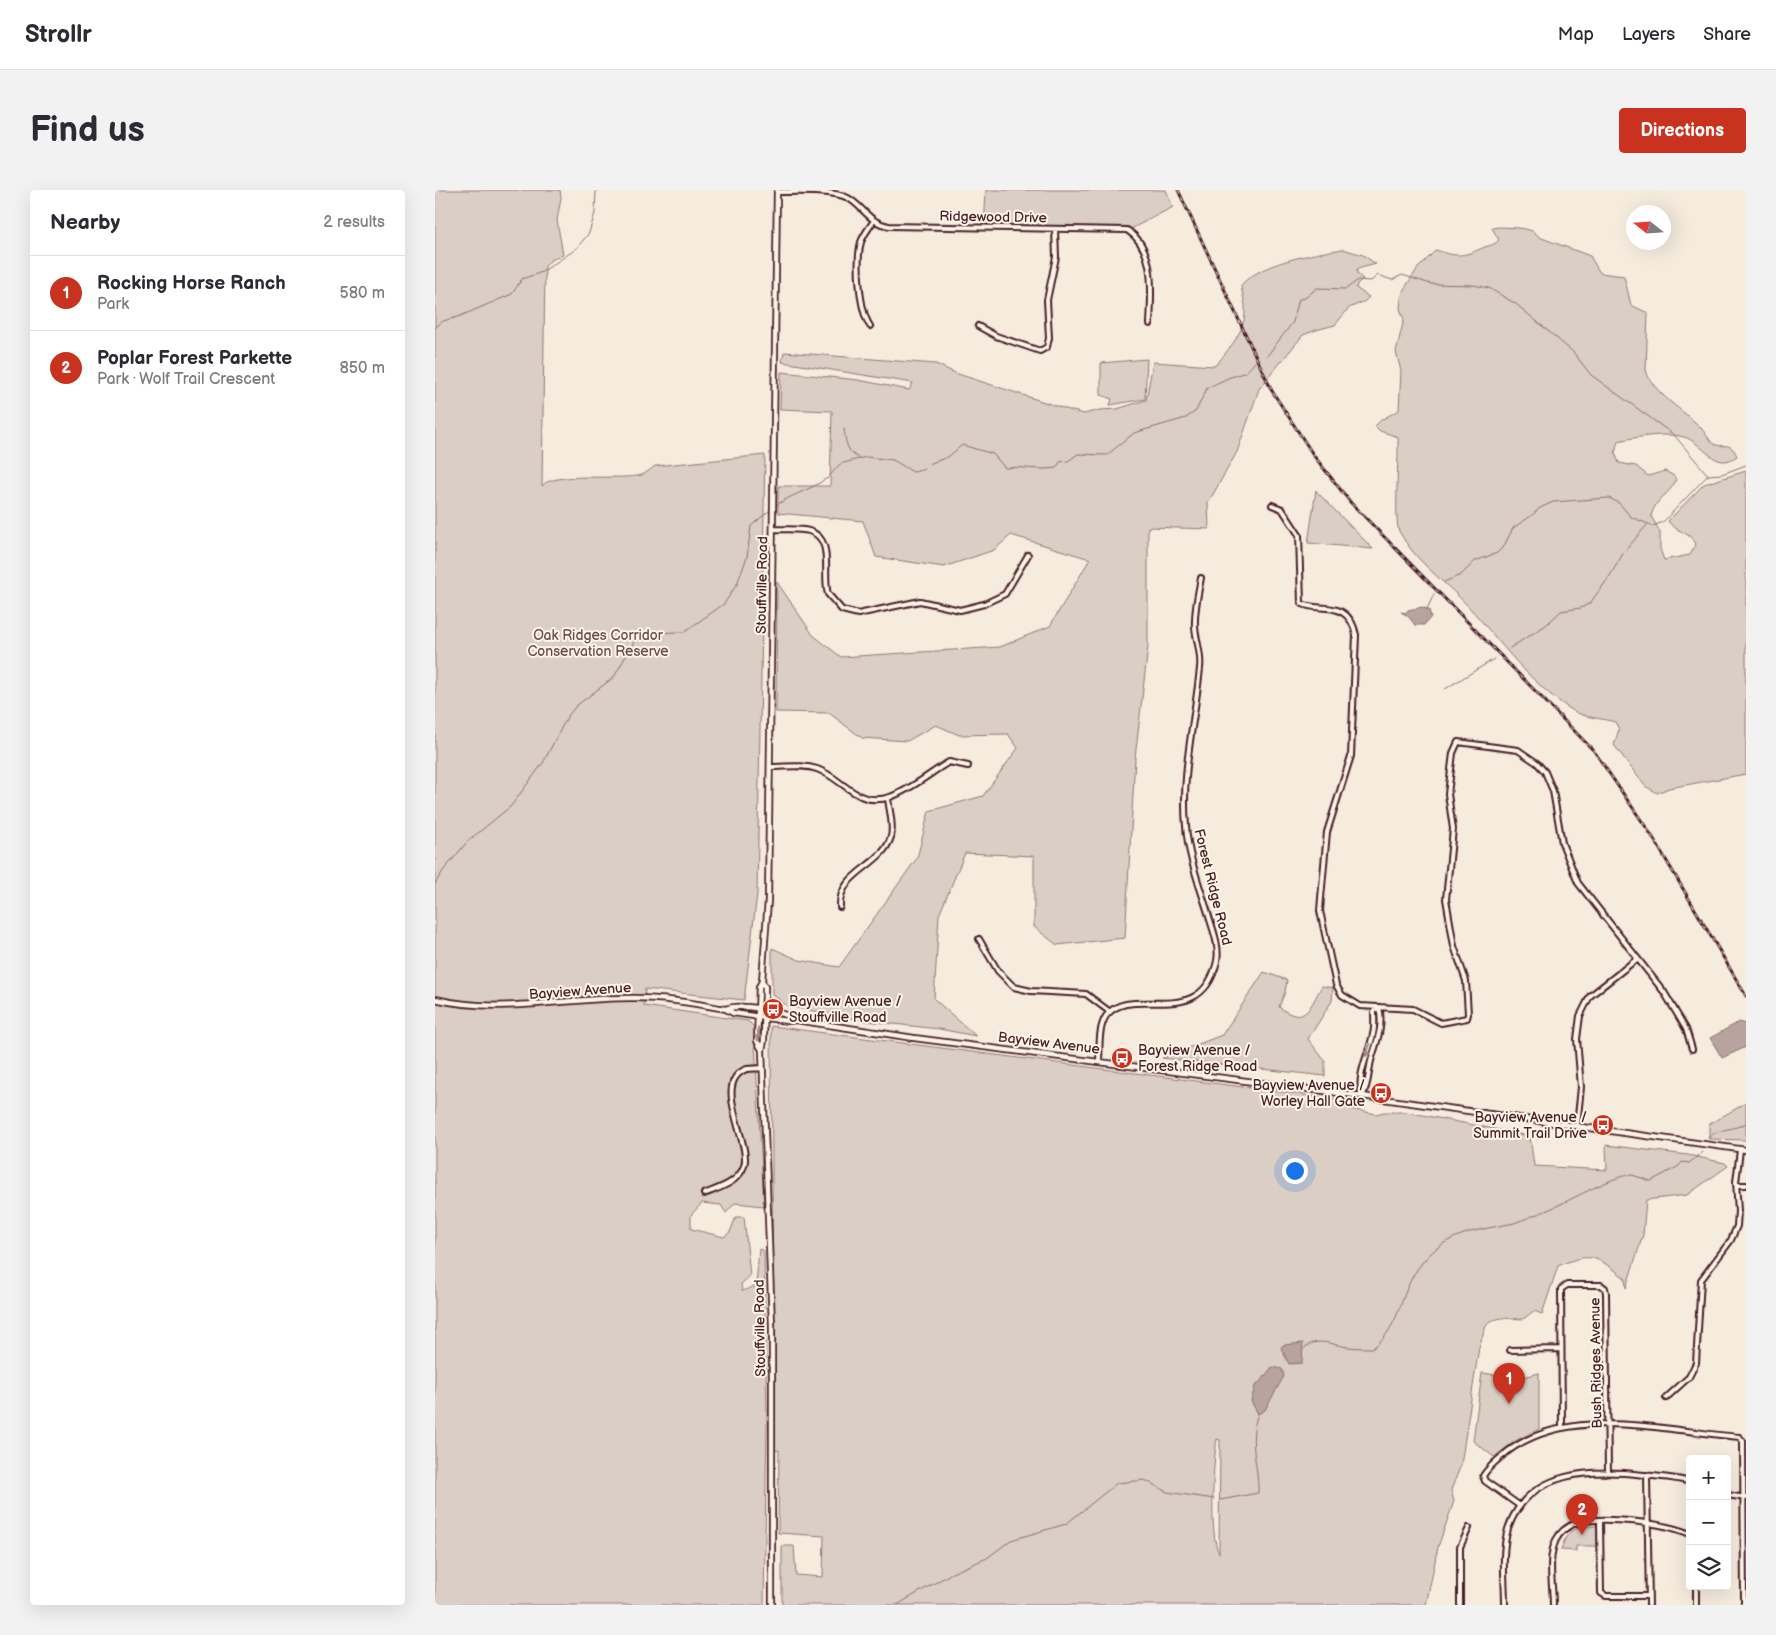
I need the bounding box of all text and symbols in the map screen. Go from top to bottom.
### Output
text: Strollr [25,20,92,49]
text: Map [1558,24,1594,45]
text: Layers [1622,24,1675,45]
text: Share [1703,24,1751,45]
button: Directions [1619,108,1746,153]
text: Find us [30,109,145,152]
north arrow [1626,205,1671,250]
street label: Ridgewood Drive [939,208,1047,226]
text: Nearby [50,210,120,235]
text: 2 results [323,213,385,232]
text: Rocking Horse Ranch [97,272,286,295]
text: 1 [63,284,69,303]
text: 580 m [340,284,385,303]
text: Park [97,295,129,314]
text: Poplar Forest Parkette [97,347,292,370]
text: 2 [61,359,71,378]
text: 850 m [340,359,385,378]
text: Park · Wolf Trail Crescent [97,370,275,389]
street label: Stouffville Road [753,536,771,634]
park label: Oak Ridges Corridor Conservation Reserve [527,627,669,660]
street label: Forest Ridge Road [1190,827,1236,947]
street label: Bayview Avenue [528,979,632,1003]
place label: Bayview Avenue / Stouffville Road [789,993,902,1026]
bus stop icon: Bayview Avenue / Stouffville Road [761,997,785,1021]
one-way arrow [754,1026,762,1042]
street label: Bayview Avenue [997,1028,1101,1058]
place label: Bayview Avenue / Forest Ridge Road [1138,1042,1257,1075]
one-way arrow [1363,1043,1371,1058]
bus stop icon: Bayview Avenue / Forest Ridge Road [1110,1046,1134,1070]
place label: Bayview Avenue / Worley Hall Gate [1252,1077,1365,1110]
bus stop icon: Bayview Avenue / Worley Hall Gate [1369,1081,1393,1105]
place label: Bayview Avenue / Summit Trail Drive [1473,1109,1587,1142]
bus stop icon: Bayview Avenue / Summit Trail Drive [1591,1113,1615,1137]
your location [1282,1158,1308,1184]
street label: Stouffville Road [751,1279,769,1377]
street label: Bush Ridges Avenue [1586,1297,1606,1429]
pin: 1 [1493,1363,1525,1404]
map controls [1686,1455,1731,1590]
button: + [1686,1455,1731,1500]
pin: 2 [1566,1494,1598,1535]
button: − [1686,1500,1731,1545]
button: layers [1686,1545,1731,1590]

